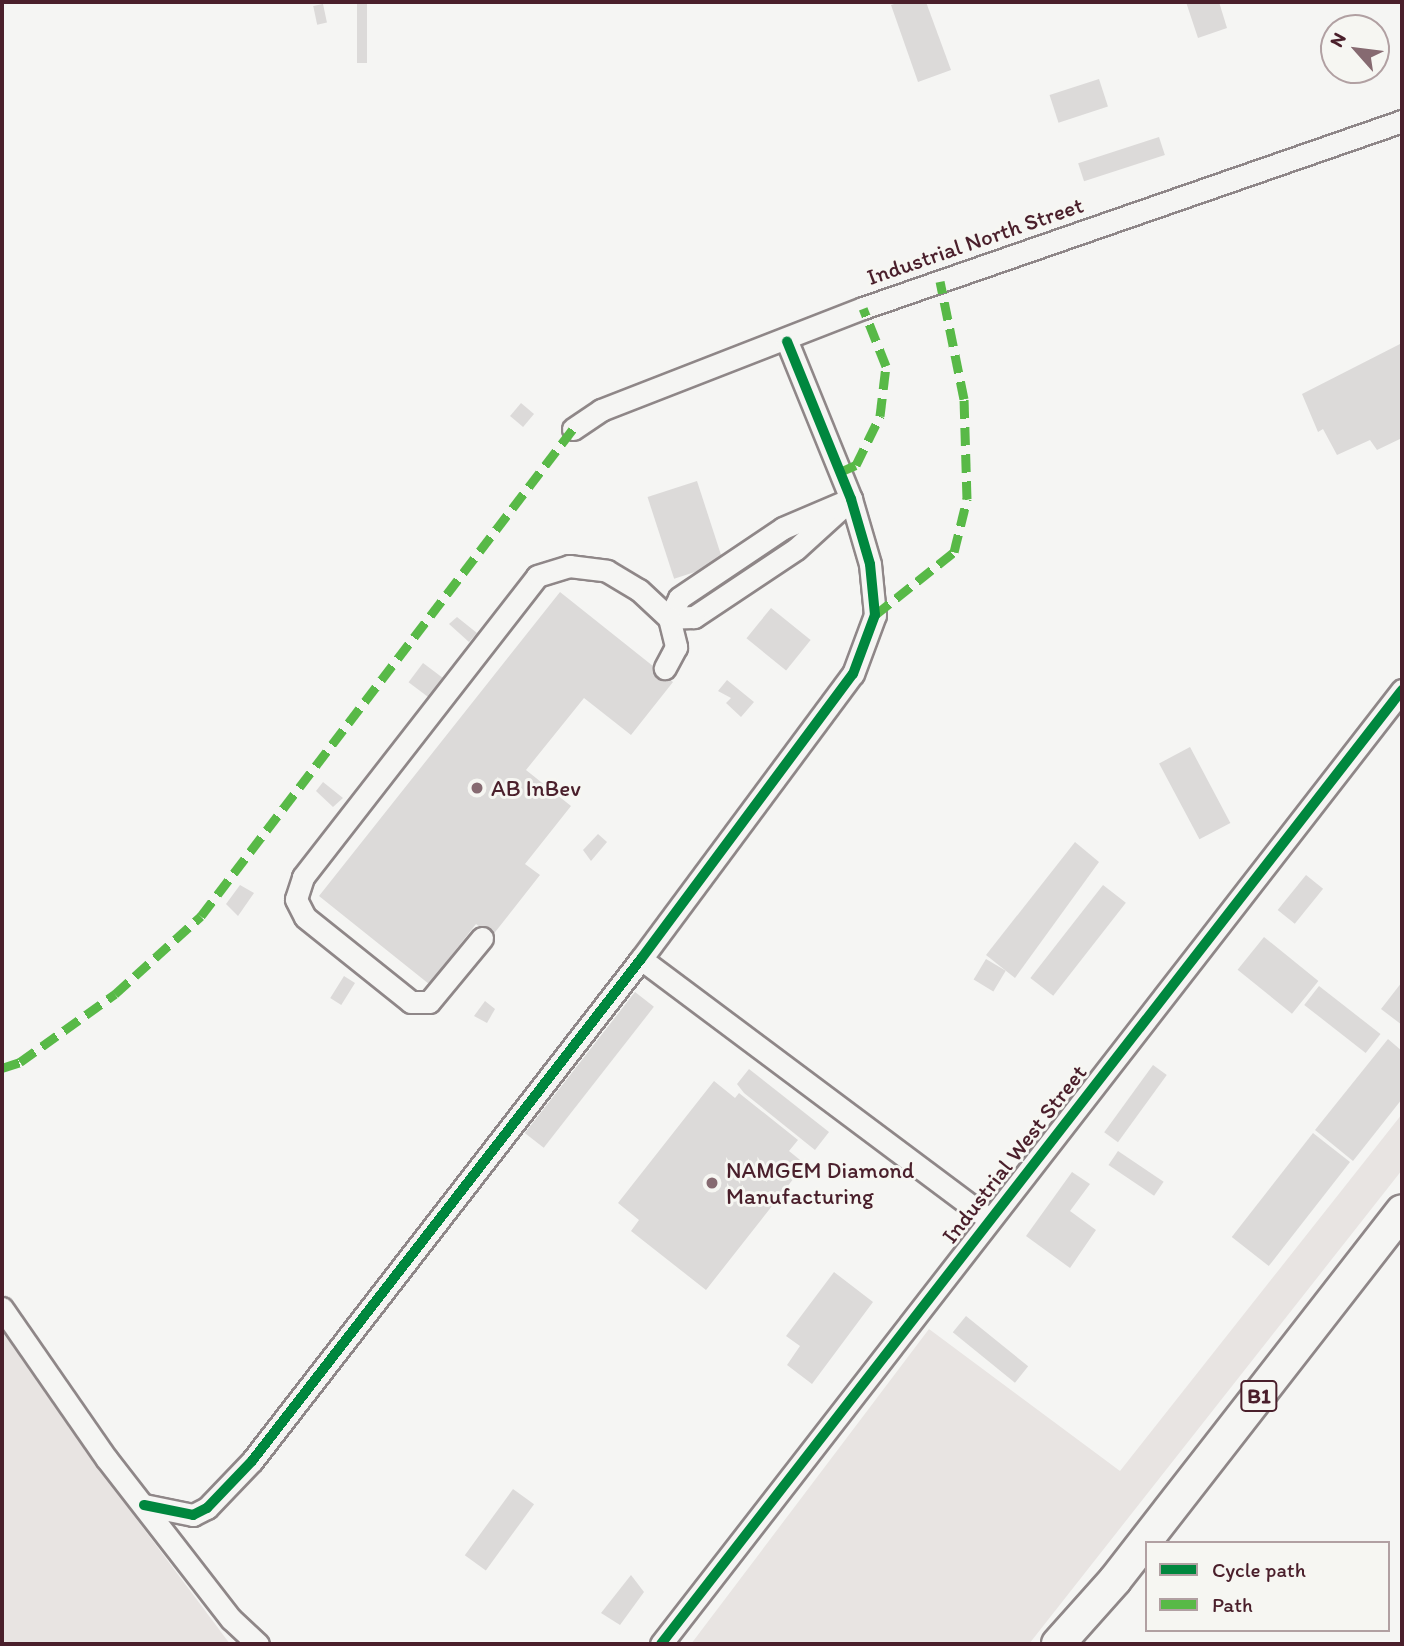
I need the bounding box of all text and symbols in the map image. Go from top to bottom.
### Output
north arrow [1320,14,1390,84]
text: N [1325,29,1351,51]
street label: Industrial North Street [863,191,1087,291]
place label: AB InBev [491,774,584,802]
marker: AB InBev [469,780,485,796]
street label: Industrial West Street [936,1059,1092,1249]
place label: NAMGEM Diamond Manufacturing [726,1156,915,1210]
marker: NAMGEM Diamond Manufacturing [704,1175,720,1191]
road number: B1 [1240,1378,1278,1414]
legend [1145,1541,1390,1632]
text: Cycle path [1212,1557,1306,1582]
text: Path [1212,1592,1253,1617]

